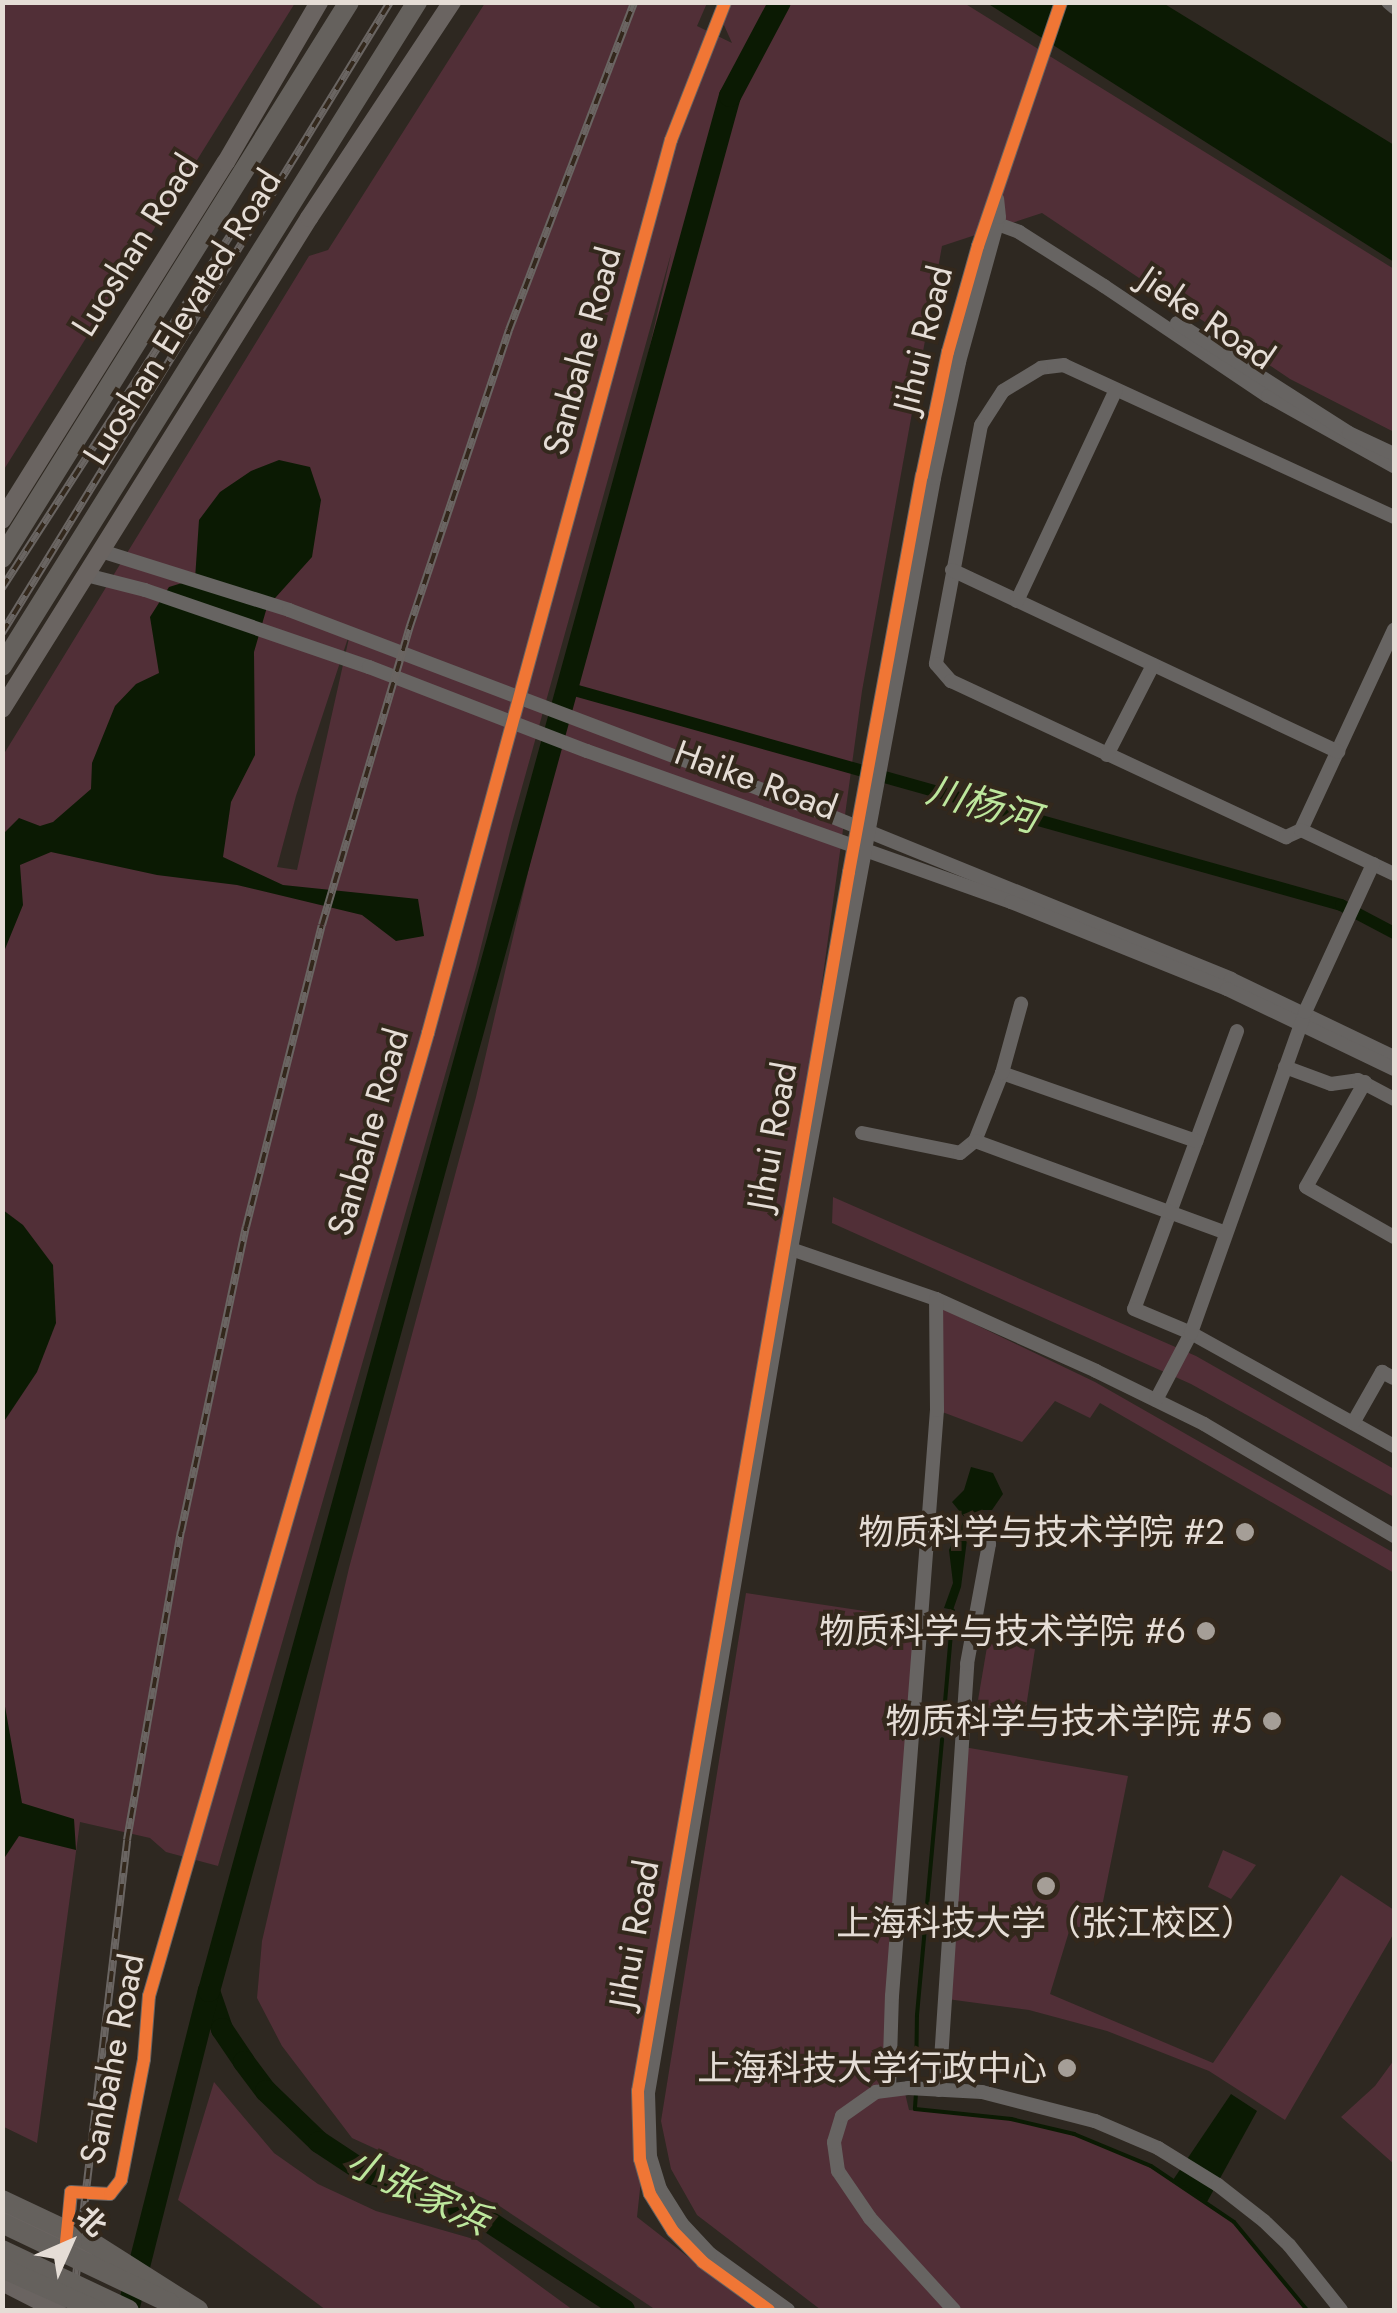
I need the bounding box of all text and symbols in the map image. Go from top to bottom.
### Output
street label: Luoshan Road [63,146,207,344]
street label: Luoshan Elevated Road [74,162,290,472]
street label: Sanbahe Road [534,242,630,460]
street label: Jieke Road [1131,257,1283,379]
street label: Jihui Road [885,261,961,417]
street label: Haike Road [669,731,843,829]
water label: 川杨河 [922,766,1044,842]
street label: Sanbahe Road [318,1024,418,1240]
street label: Jihui Road [738,1059,806,1213]
place label: 物质科学与技术学院 #2 [858,1511,1225,1553]
marker: 物质科学与技术学院 #2 [1234,1521,1256,1543]
place label: 物质科学与技术学院 #6 [819,1610,1186,1652]
marker: 物质科学与技术学院 #6 [1195,1620,1217,1642]
place label: 物质科学与技术学院 #5 [886,1700,1252,1742]
marker: 物质科学与技术学院 #5 [1261,1710,1283,1732]
street label: Jihui Road [600,1857,668,2011]
marker: 上海科技大学（张江校区） [1035,1875,1057,1897]
place label: 上海科技大学（张江校区） [836,1902,1256,1944]
street label: Sanbahe Road [71,1950,153,2168]
place label: 上海科技大学行政中心 [697,2047,1047,2089]
marker: 上海科技大学行政中心 [1056,2057,1078,2079]
water label: 小张家浜 [339,2138,497,2244]
north arrow [20,2193,120,2293]
text: 北 [67,2197,116,2246]

